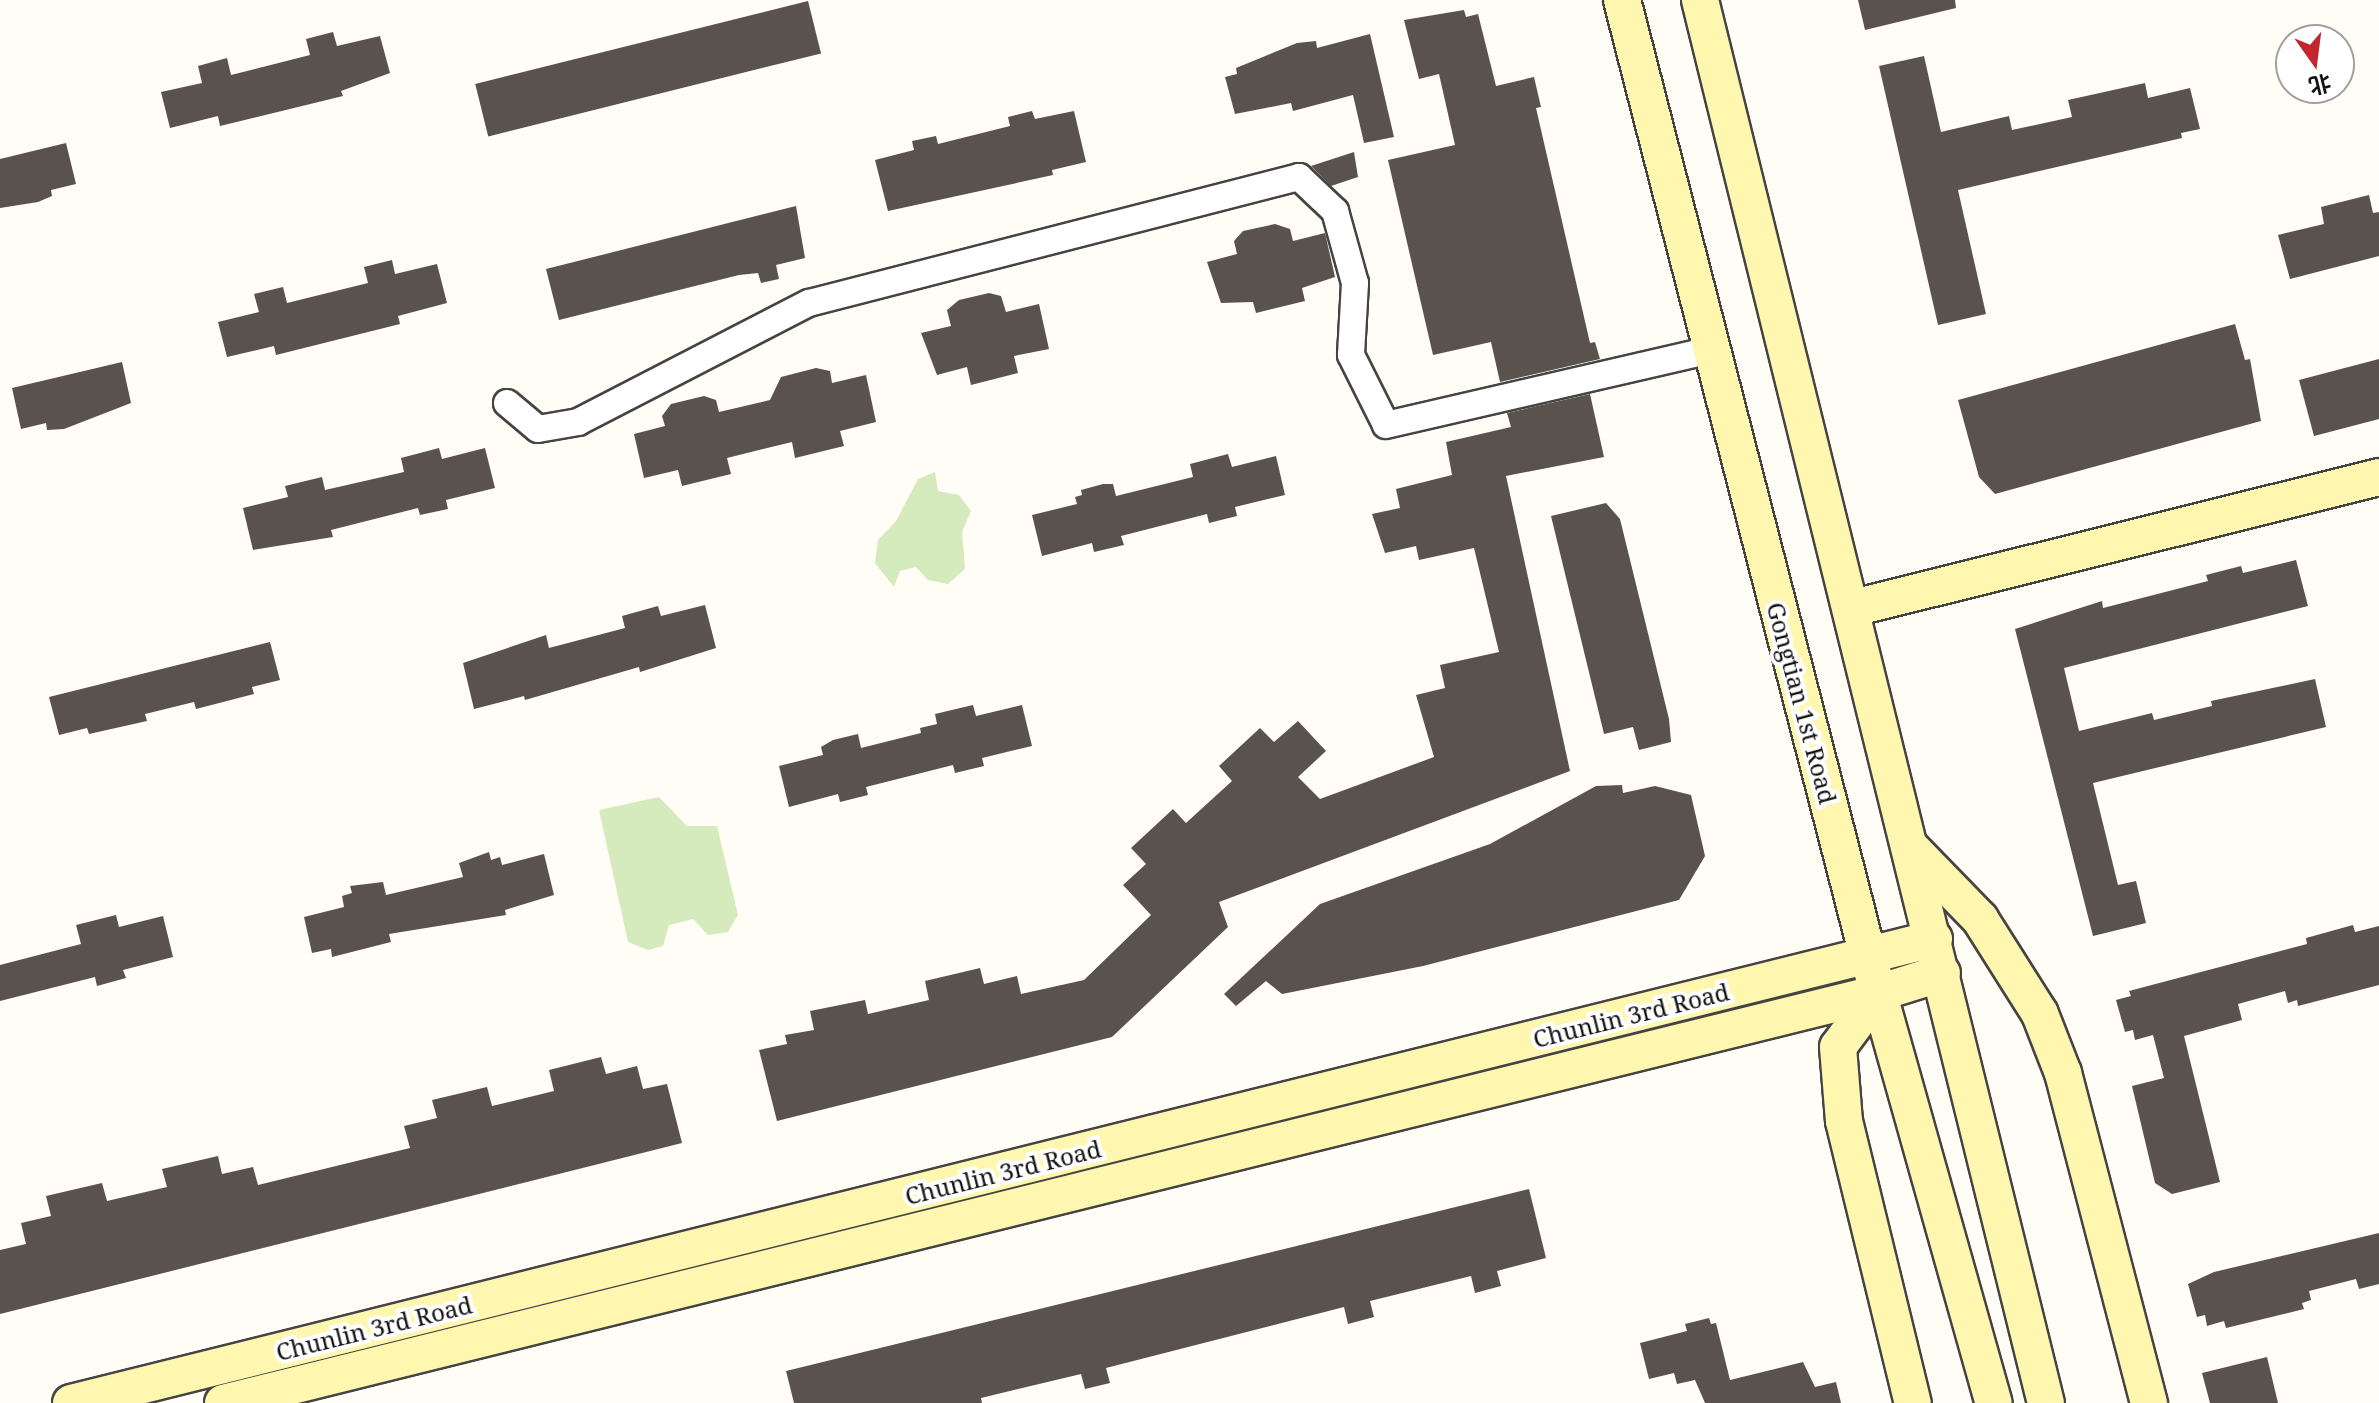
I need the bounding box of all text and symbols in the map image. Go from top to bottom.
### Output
north arrow [2275,24,2355,104]
text: 北 [2306,68,2335,103]
street label: Gongtian 1st Road [1761,599,1843,807]
street label: Chunlin 3rd Road [1530,977,1732,1053]
street label: Chunlin 3rd Road [902,1134,1104,1210]
street label: Chunlin 3rd Road [273,1290,475,1366]

